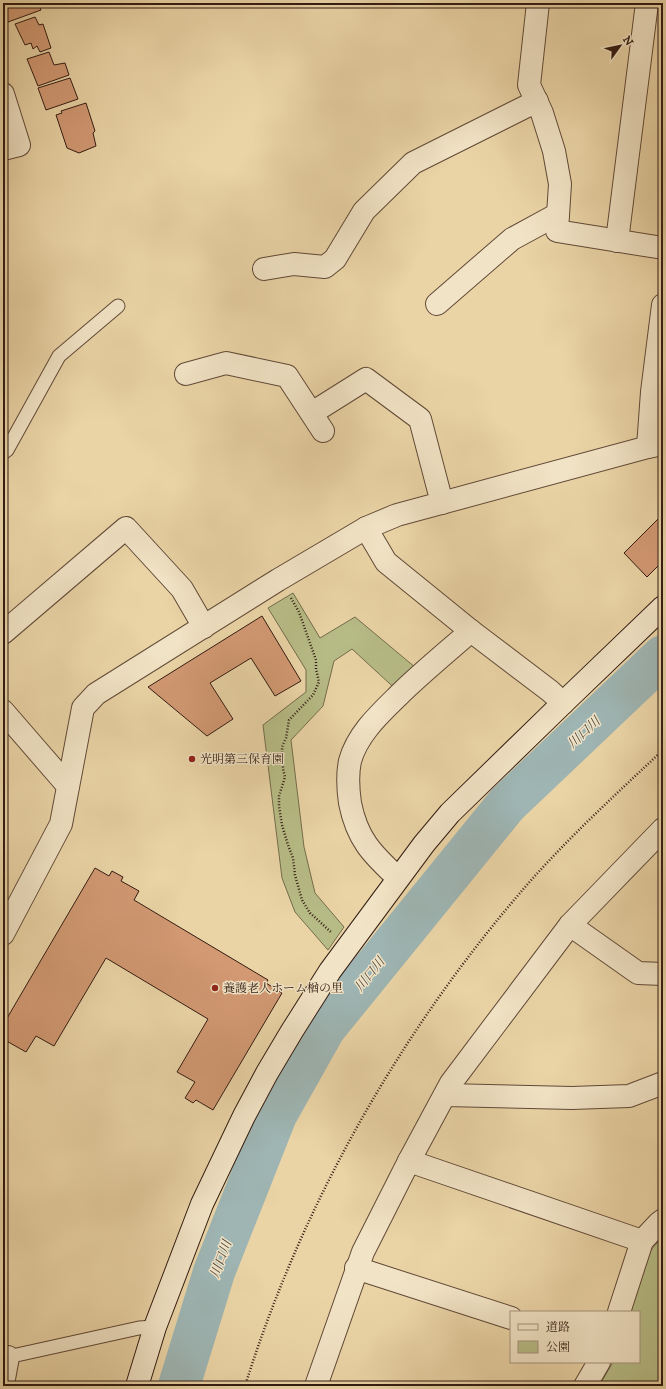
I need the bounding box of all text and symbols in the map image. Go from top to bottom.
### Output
north arrow [600,26,640,66]
text: N [619,33,636,49]
water label: 川口川 [564,712,605,752]
place label: 光明第三保育園 [200,752,284,767]
marker: 光明第三保育園 [187,754,197,764]
water label: 川口川 [351,953,390,995]
place label: 養護老人ホーム楢の里 [223,981,343,996]
marker: 養護老人ホーム楢の里 [210,983,220,993]
water label: 川口川 [207,1236,236,1280]
legend [510,1311,640,1363]
text: 道路 [546,1320,570,1335]
text: 公園 [546,1340,570,1355]

